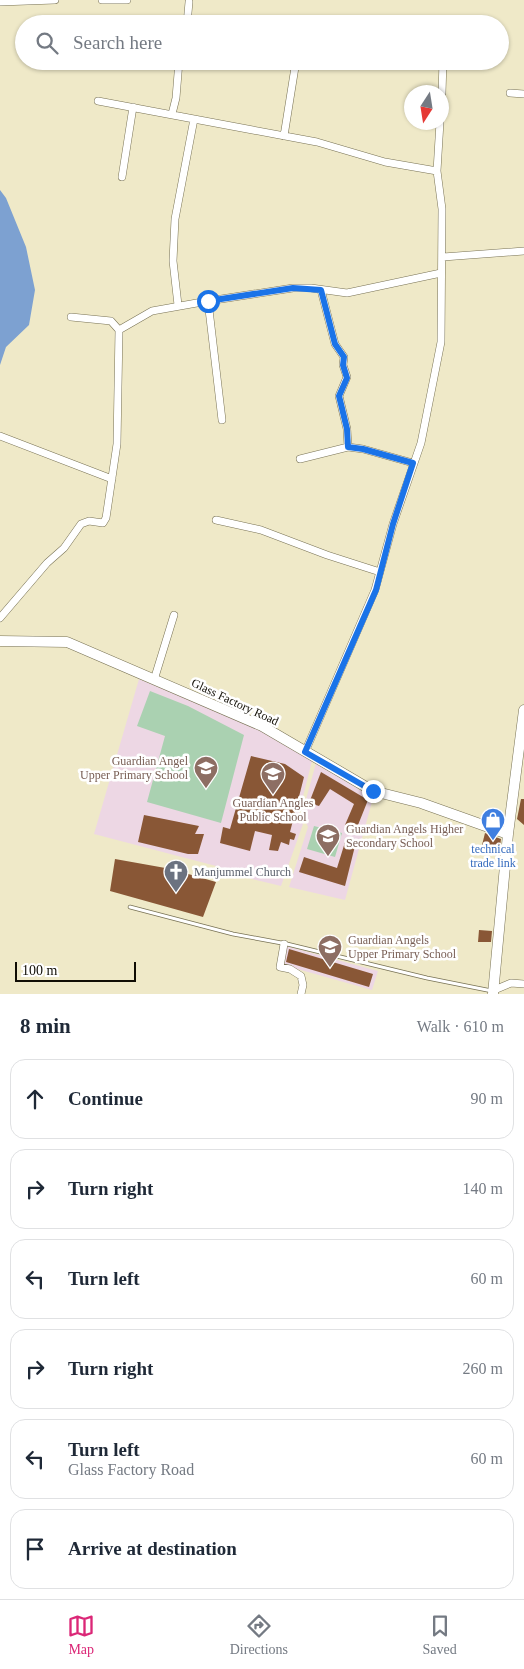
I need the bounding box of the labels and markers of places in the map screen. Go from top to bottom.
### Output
place label: Guardian Angel Upper Primary School [80,754,189,782]
school or university icon: Guardian Angel Upper Primary School [193,755,219,789]
school or university icon: Guardian Angles Public School [260,761,286,795]
place label: Guardian Angles Public School [233,796,314,824]
shop icon: technical trade link [480,807,506,841]
place label: Guardian Angels Higher Secondary School [346,822,463,850]
school or university icon: Guardian Angels Higher Secondary School [315,823,341,857]
place label: technical trade link [470,842,516,870]
church icon: Manjummel Church [163,859,189,893]
place label: Manjummel Church [194,865,291,879]
place label: Guardian Angels Upper Primary School [348,933,457,961]
school or university icon: Guardian Angels Upper Primary School [317,934,343,968]

